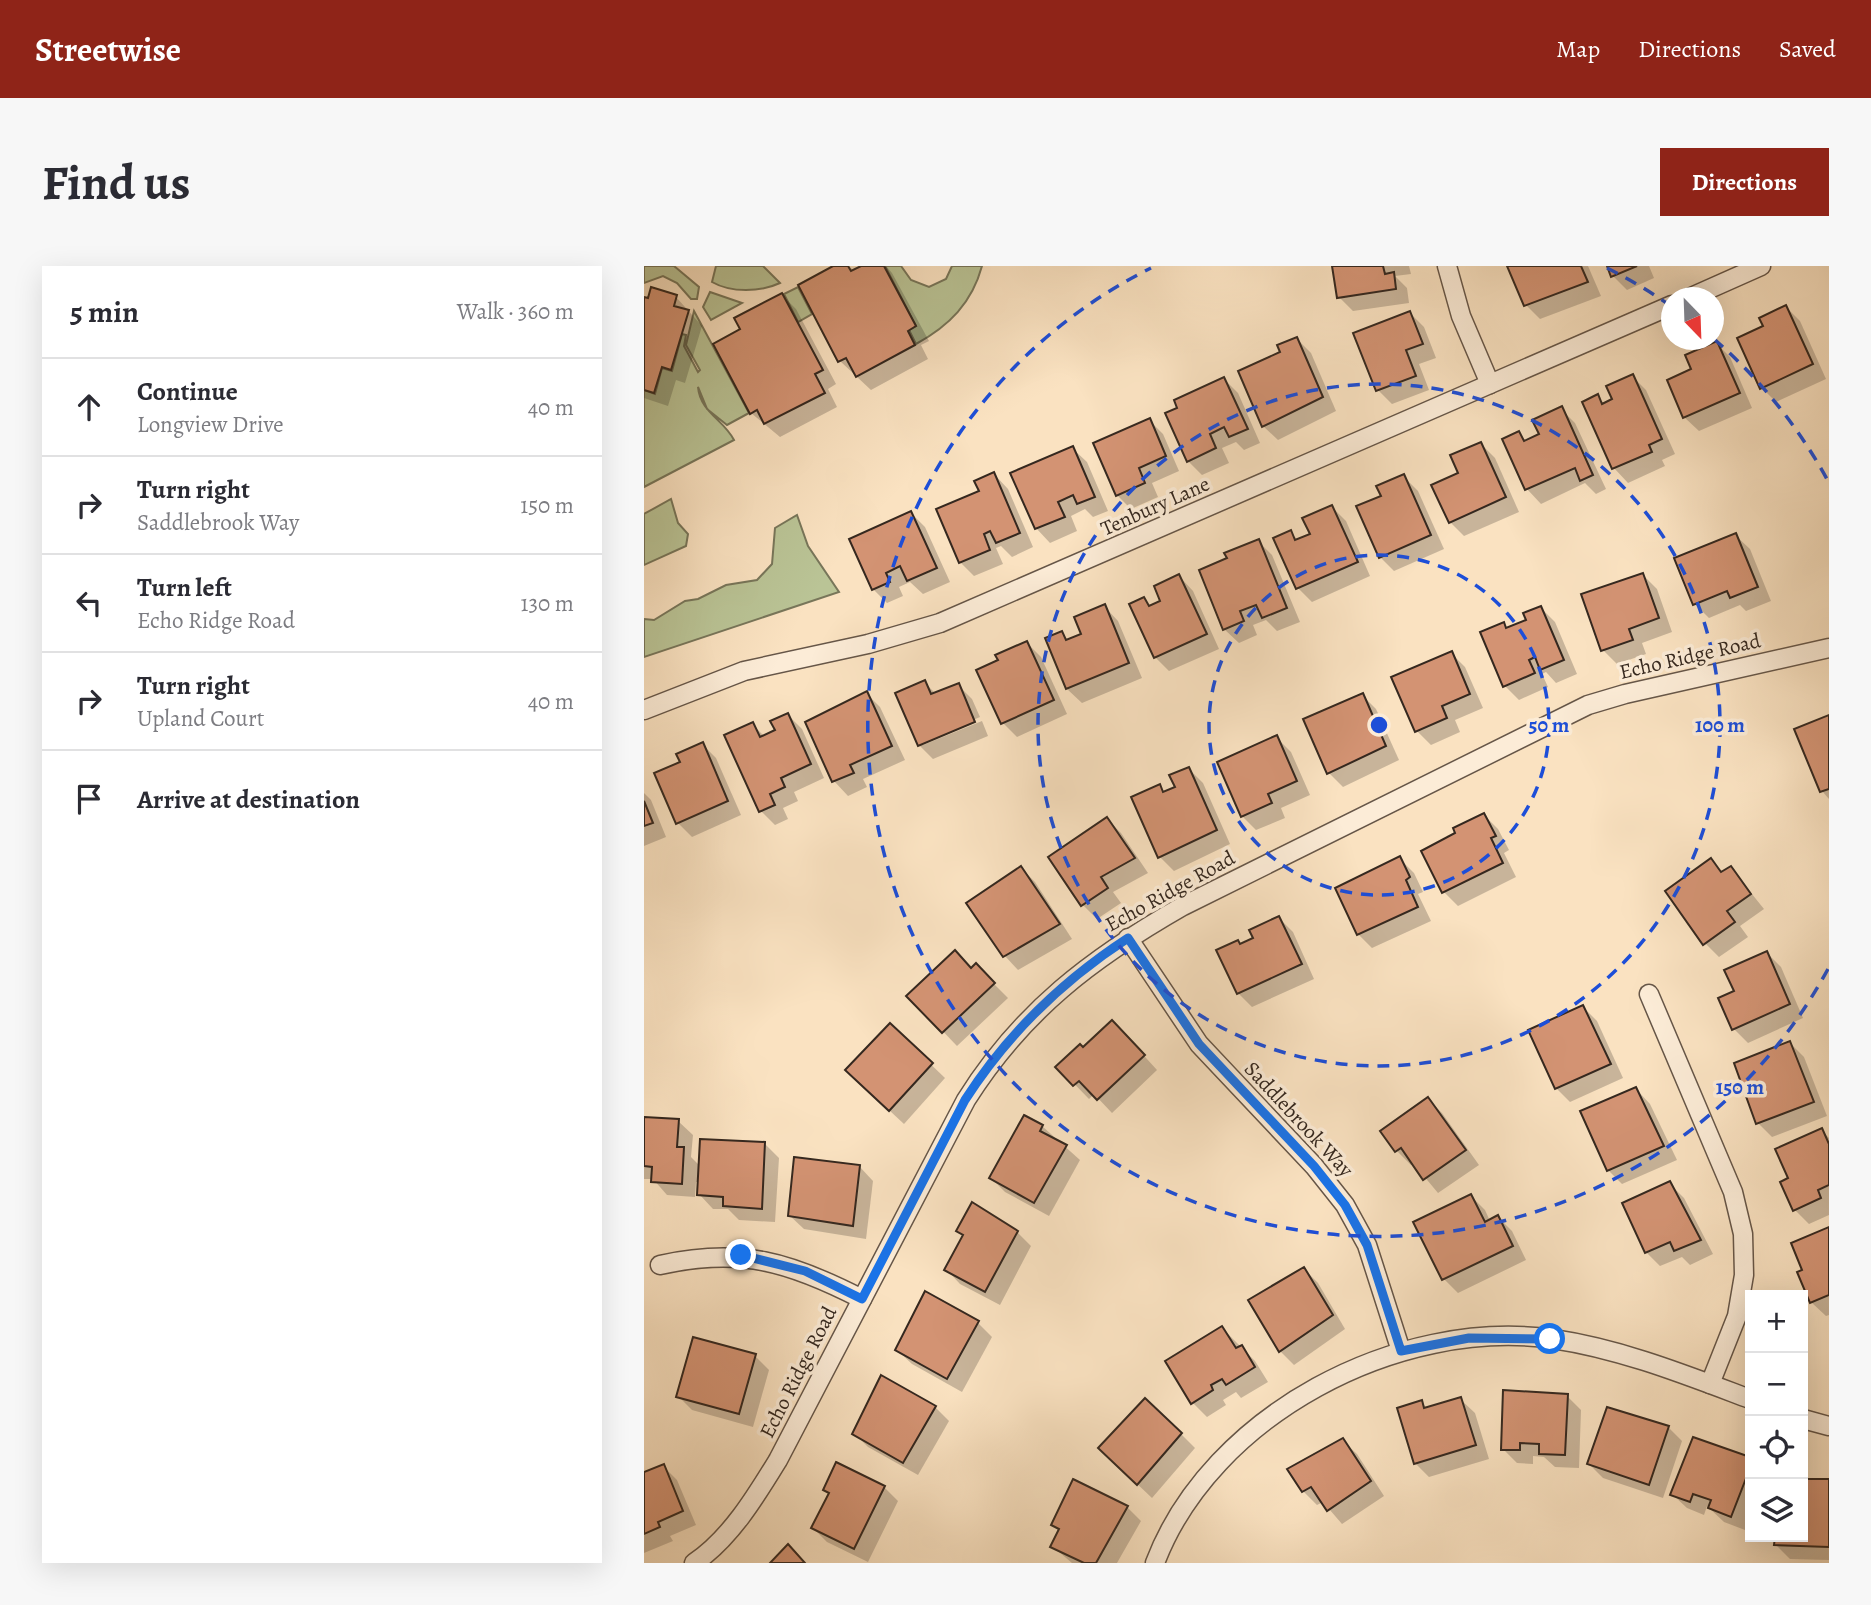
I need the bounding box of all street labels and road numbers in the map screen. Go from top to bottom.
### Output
street label: Tenbury Lane [1096,470,1214,542]
street label: Echo Ridge Road [1617,626,1764,686]
street label: Echo Ridge Road [1100,843,1241,938]
street label: Saddlebrook Way [1238,1055,1360,1183]
street label: Echo Ridge Road [753,1301,844,1443]

